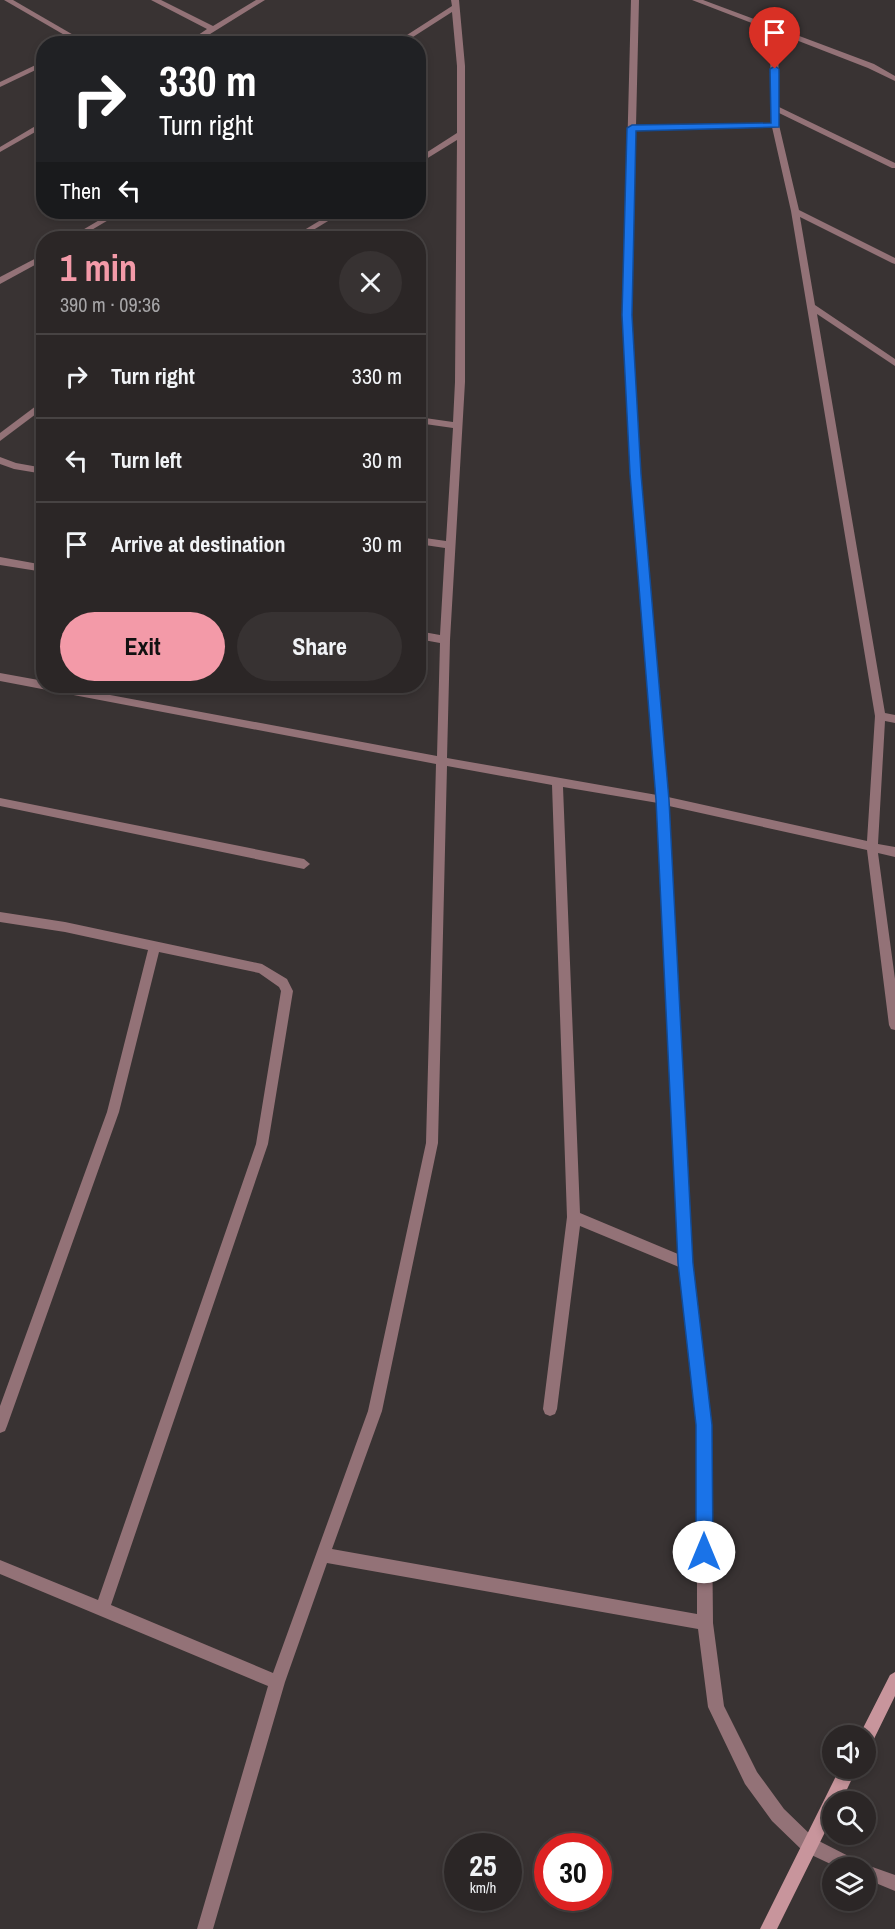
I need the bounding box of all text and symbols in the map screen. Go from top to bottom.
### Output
pin [749,7,800,69]
icon: arrive [758,16,791,49]
text: 330 m [159,53,257,109]
icon: right [60,60,138,138]
text: Turn right [159,107,253,143]
icon: left [113,174,146,207]
text: Then [60,176,101,206]
text: 1 min [60,244,137,292]
button: close [339,251,402,314]
text: 390 m · 09:36 [60,291,160,318]
icon: right [60,360,93,393]
text: Turn right [111,361,195,391]
text: 330 m [352,361,402,391]
icon: left [60,444,93,477]
text: Turn left [111,445,182,475]
text: 30 m [362,445,402,475]
icon: arrive [60,528,93,561]
text: Arrive at destination [111,529,285,559]
text: 30 m [362,529,402,559]
button: Exit [60,612,225,681]
button: Share [237,612,402,681]
position arrow [672,1520,736,1584]
map controls [822,1725,876,1911]
button: sound [822,1725,876,1779]
button: search [822,1791,876,1845]
speed limit sign: 30 [534,1833,612,1911]
text: 25 [469,1845,497,1885]
button: layers [822,1857,876,1911]
text: km/h [470,1877,496,1898]

